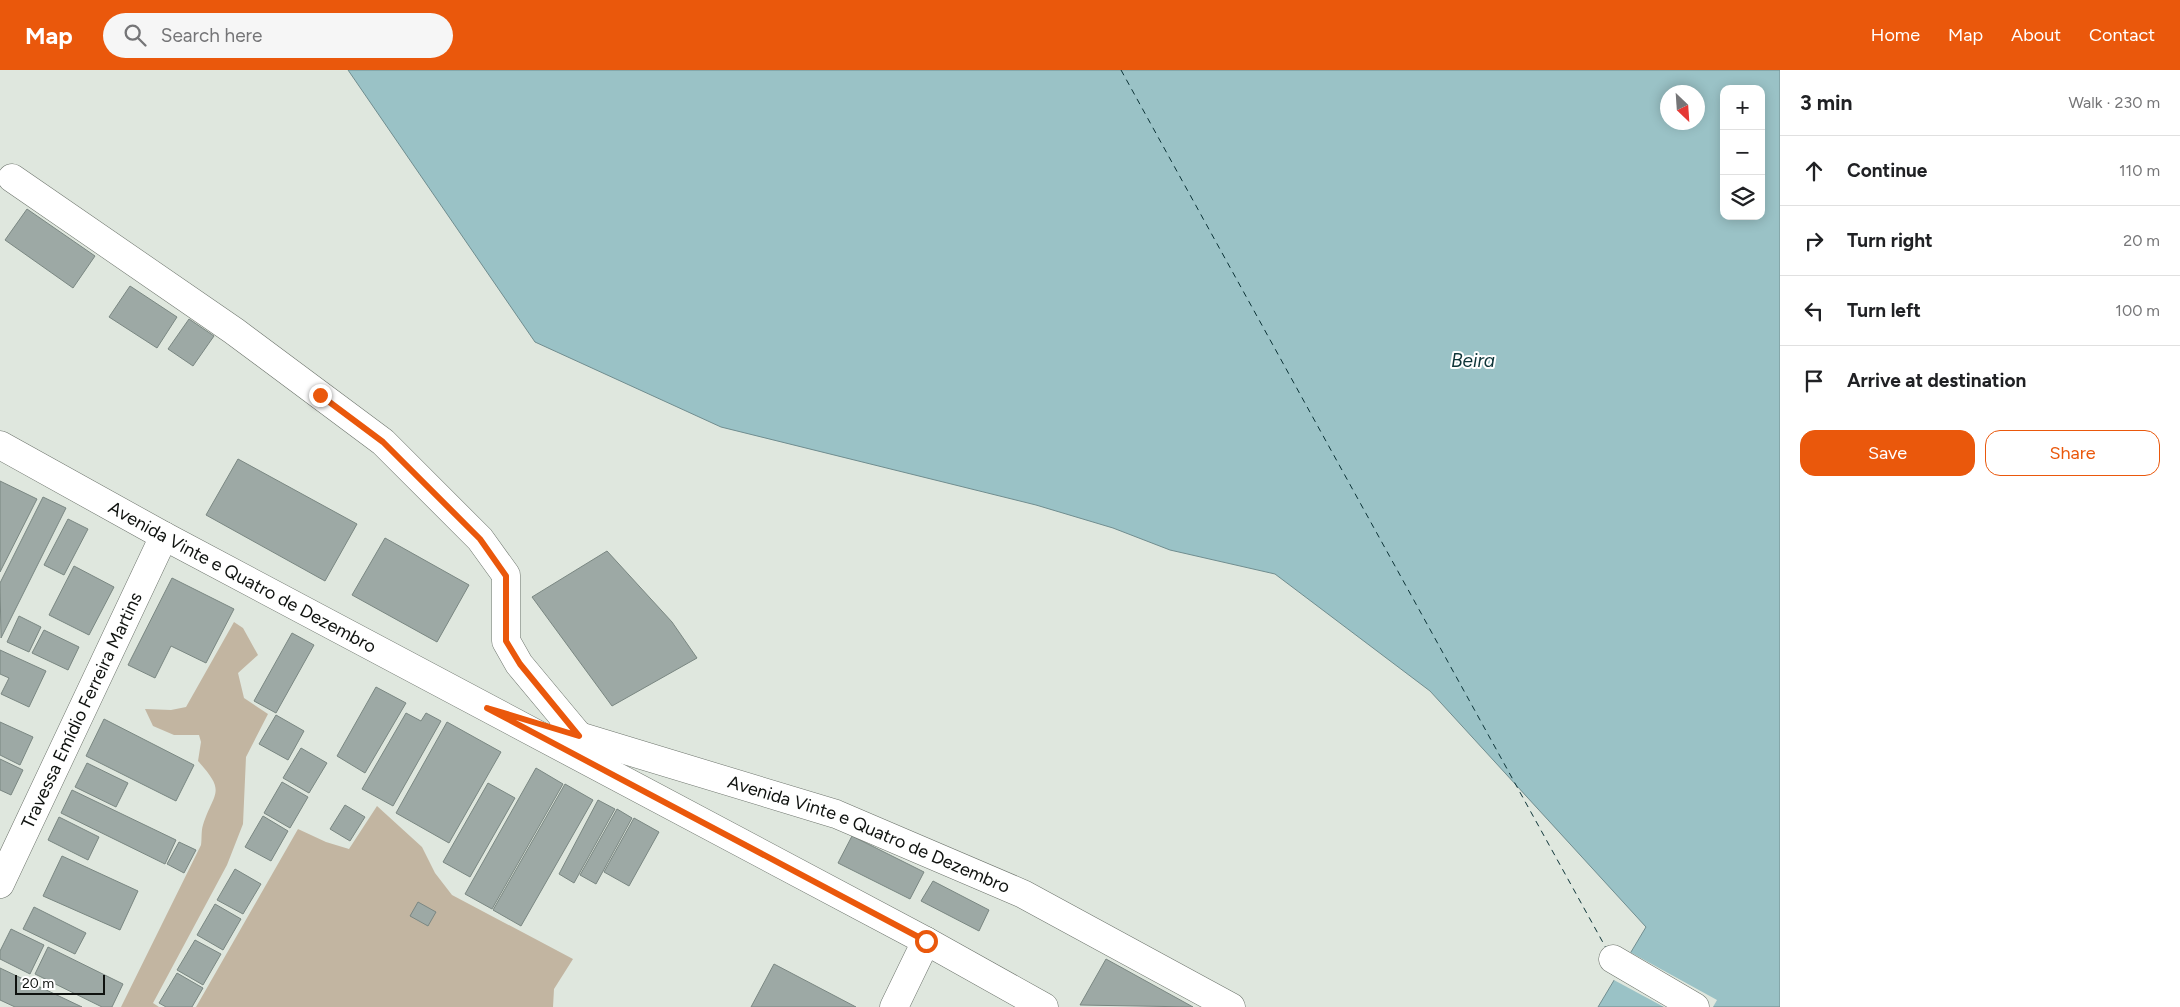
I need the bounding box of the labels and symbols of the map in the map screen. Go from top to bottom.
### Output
north arrow [1660,85,1705,130]
water label: Beira [1451,349,1495,372]
route end [309,384,332,407]
street label: Avenida Vinte e Quatro de Dezembro [105,496,380,658]
street label: Travessa Emídio Ferreira Martins [17,589,147,832]
street label: Avenida Vinte e Quatro de Dezembro [725,771,1013,898]
route start [915,930,938,953]
scale bar [15,972,105,995]

